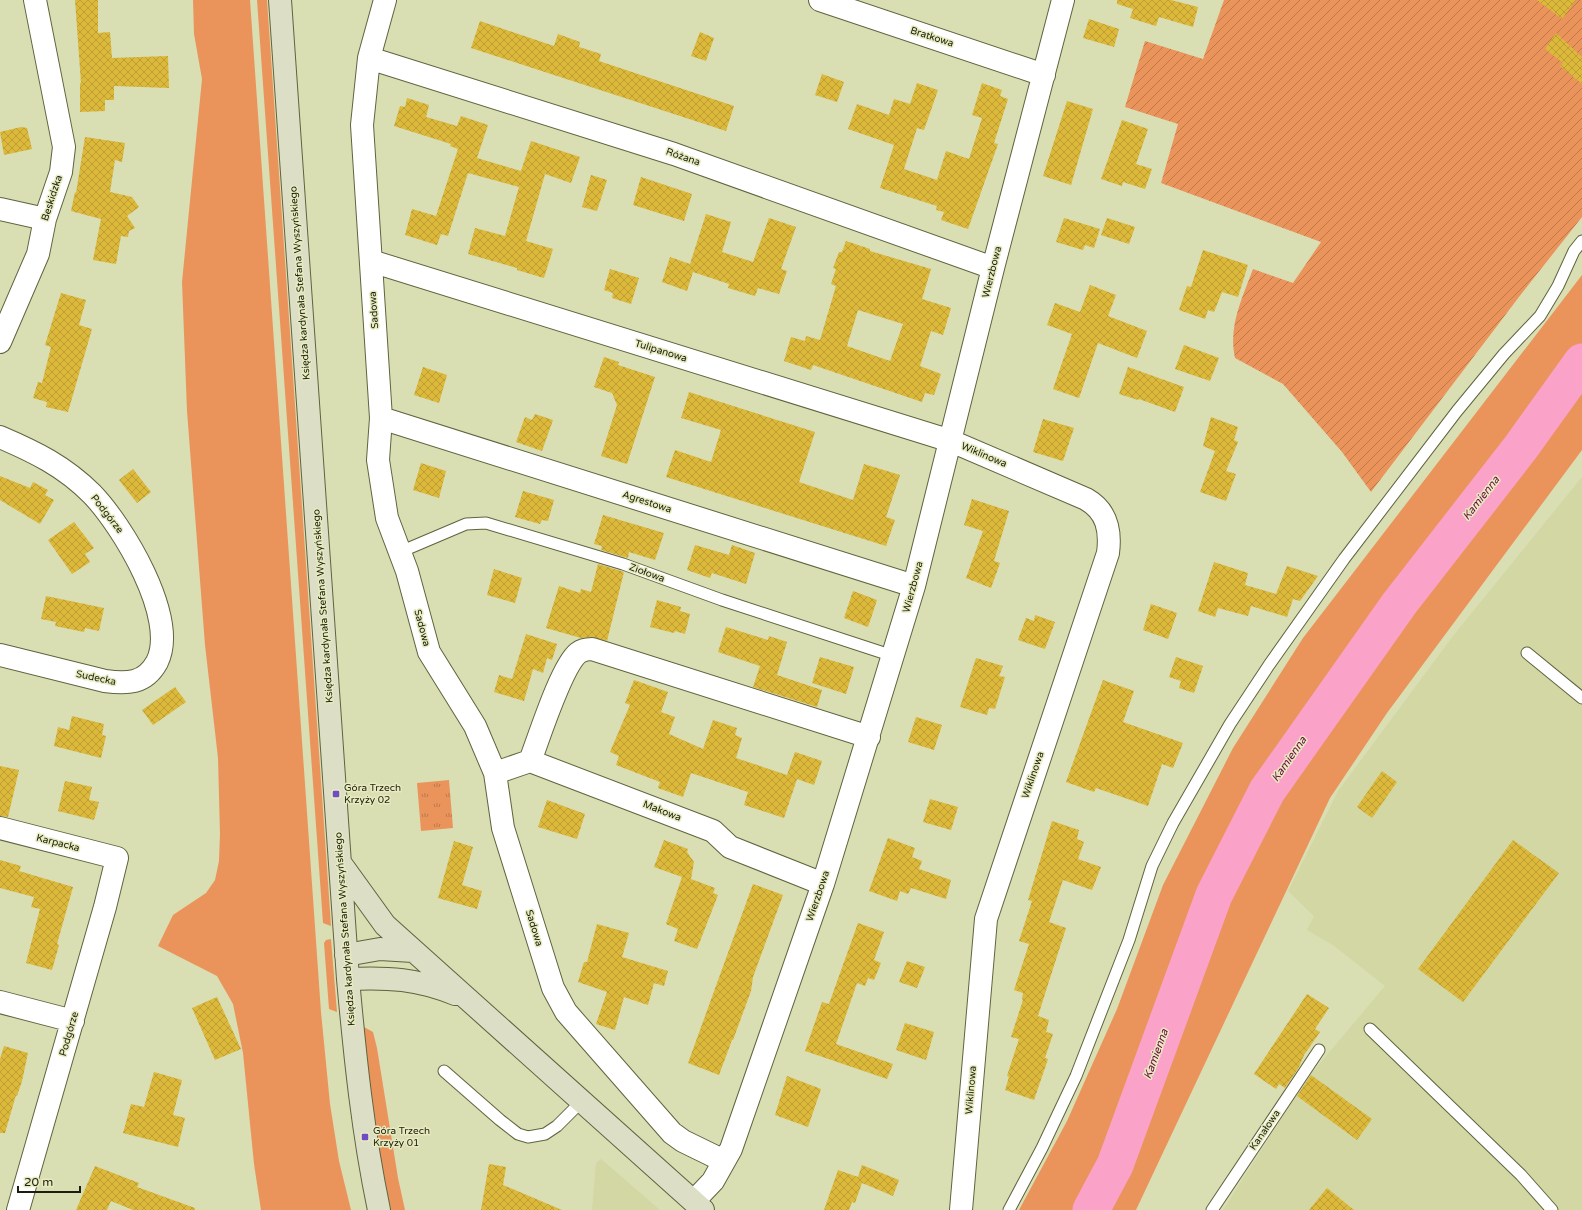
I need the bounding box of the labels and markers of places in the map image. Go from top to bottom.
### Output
place label: Góra Trzech Krzyży 02 [344,782,401,806]
marker: Góra Trzech Krzyży 02 [331,789,341,799]
place label: Góra Trzech Krzyży 01 [373,1125,430,1149]
marker: Góra Trzech Krzyży 01 [360,1132,370,1142]

